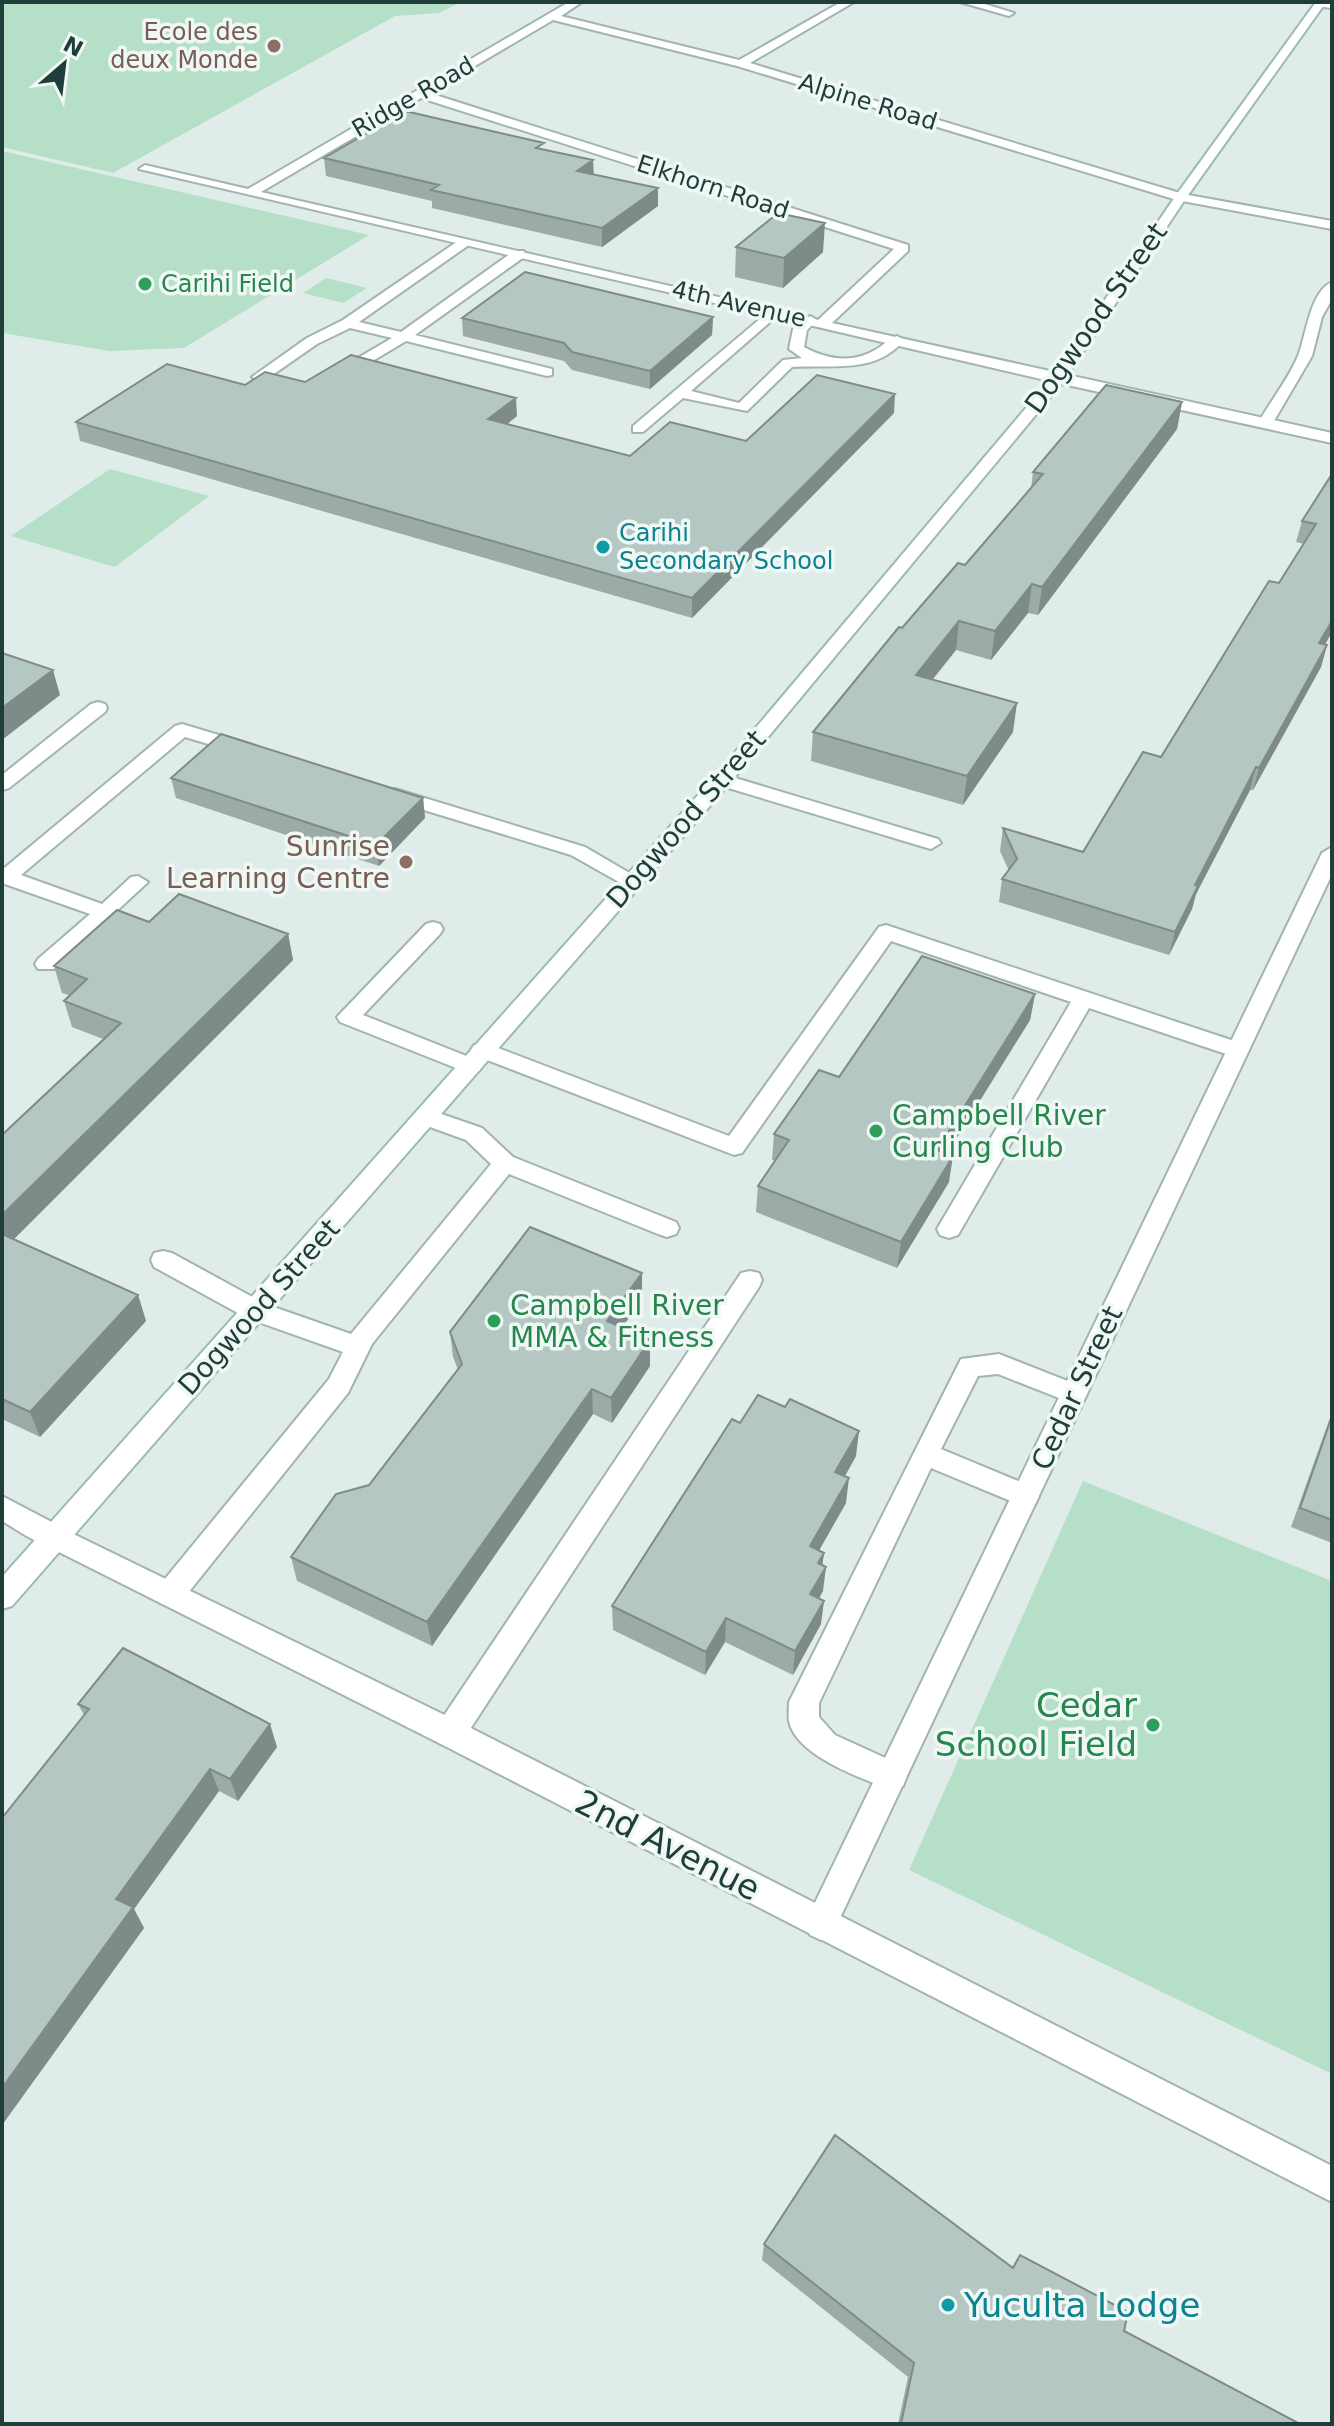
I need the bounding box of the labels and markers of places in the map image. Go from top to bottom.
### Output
place label: Ecole des deux Monde [110,18,258,74]
marker: Ecole des deux Monde [265,37,283,55]
place label: Carihi Field [161,270,294,298]
marker: Carihi Field [136,275,154,293]
place label: Carihi Secondary School [619,519,833,575]
marker: Carihi Secondary School [594,538,612,556]
place label: Sunrise Learning Centre [166,830,390,895]
marker: Sunrise Learning Centre [397,853,415,871]
place label: Campbell River Curling Club [892,1099,1106,1164]
marker: Campbell River Curling Club [867,1122,885,1140]
place label: Campbell River MMA & Fitness [510,1289,724,1354]
marker: Campbell River MMA & Fitness [485,1312,503,1330]
place label: Cedar School Field [935,1685,1137,1764]
marker: Cedar School Field [1144,1716,1162,1734]
place label: Yuculta Lodge [963,2285,1200,2325]
marker: Yuculta Lodge [939,2296,957,2314]

